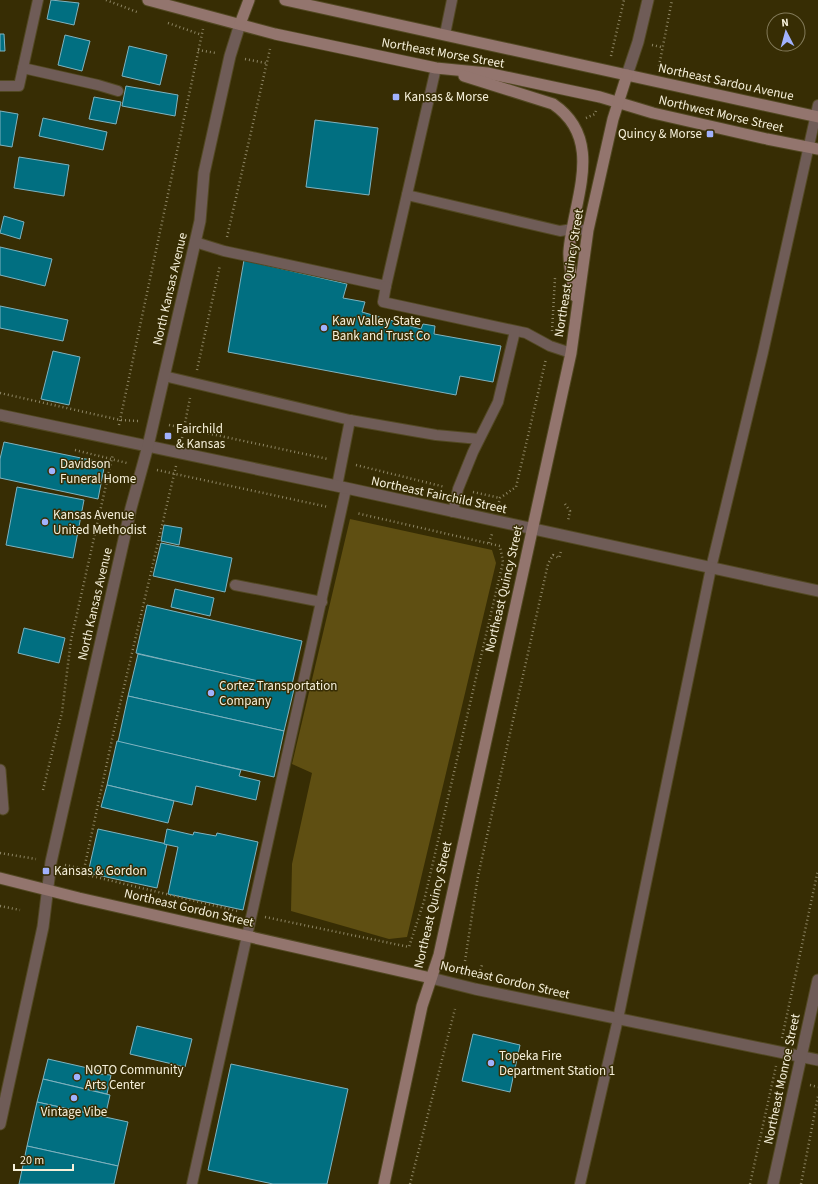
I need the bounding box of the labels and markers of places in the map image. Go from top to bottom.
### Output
place label: Kansas & Morse [404,88,489,106]
marker: Kansas & Morse [391,92,401,102]
place label: Quincy & Morse [618,125,702,143]
marker: Quincy & Morse [705,129,715,139]
place label: Kaw Valley State Bank and Trust Co [332,312,430,345]
marker: Kaw Valley State Bank and Trust Co [319,323,329,333]
place label: Fairchild & Kansas [176,420,226,453]
marker: Fairchild & Kansas [163,431,173,441]
place label: Davidson Funeral Home [60,455,136,488]
marker: Davidson Funeral Home [47,466,57,476]
place label: Kansas Avenue United Methodist [53,506,147,539]
marker: Kansas Avenue United Methodist [40,517,50,527]
place label: Cortez Transportation Company [219,677,337,710]
marker: Cortez Transportation Company [206,688,216,698]
place label: Kansas & Gordon [54,862,147,880]
marker: Kansas & Gordon [41,866,51,876]
place label: Topeka Fire Department Station 1 [499,1047,615,1080]
marker: Topeka Fire Department Station 1 [486,1058,496,1068]
place label: NOTO Community Arts Center [85,1061,184,1094]
marker: NOTO Community Arts Center [72,1072,82,1082]
marker: Vintage Vibe [69,1093,79,1103]
place label: Vintage Vibe [41,1103,107,1121]

